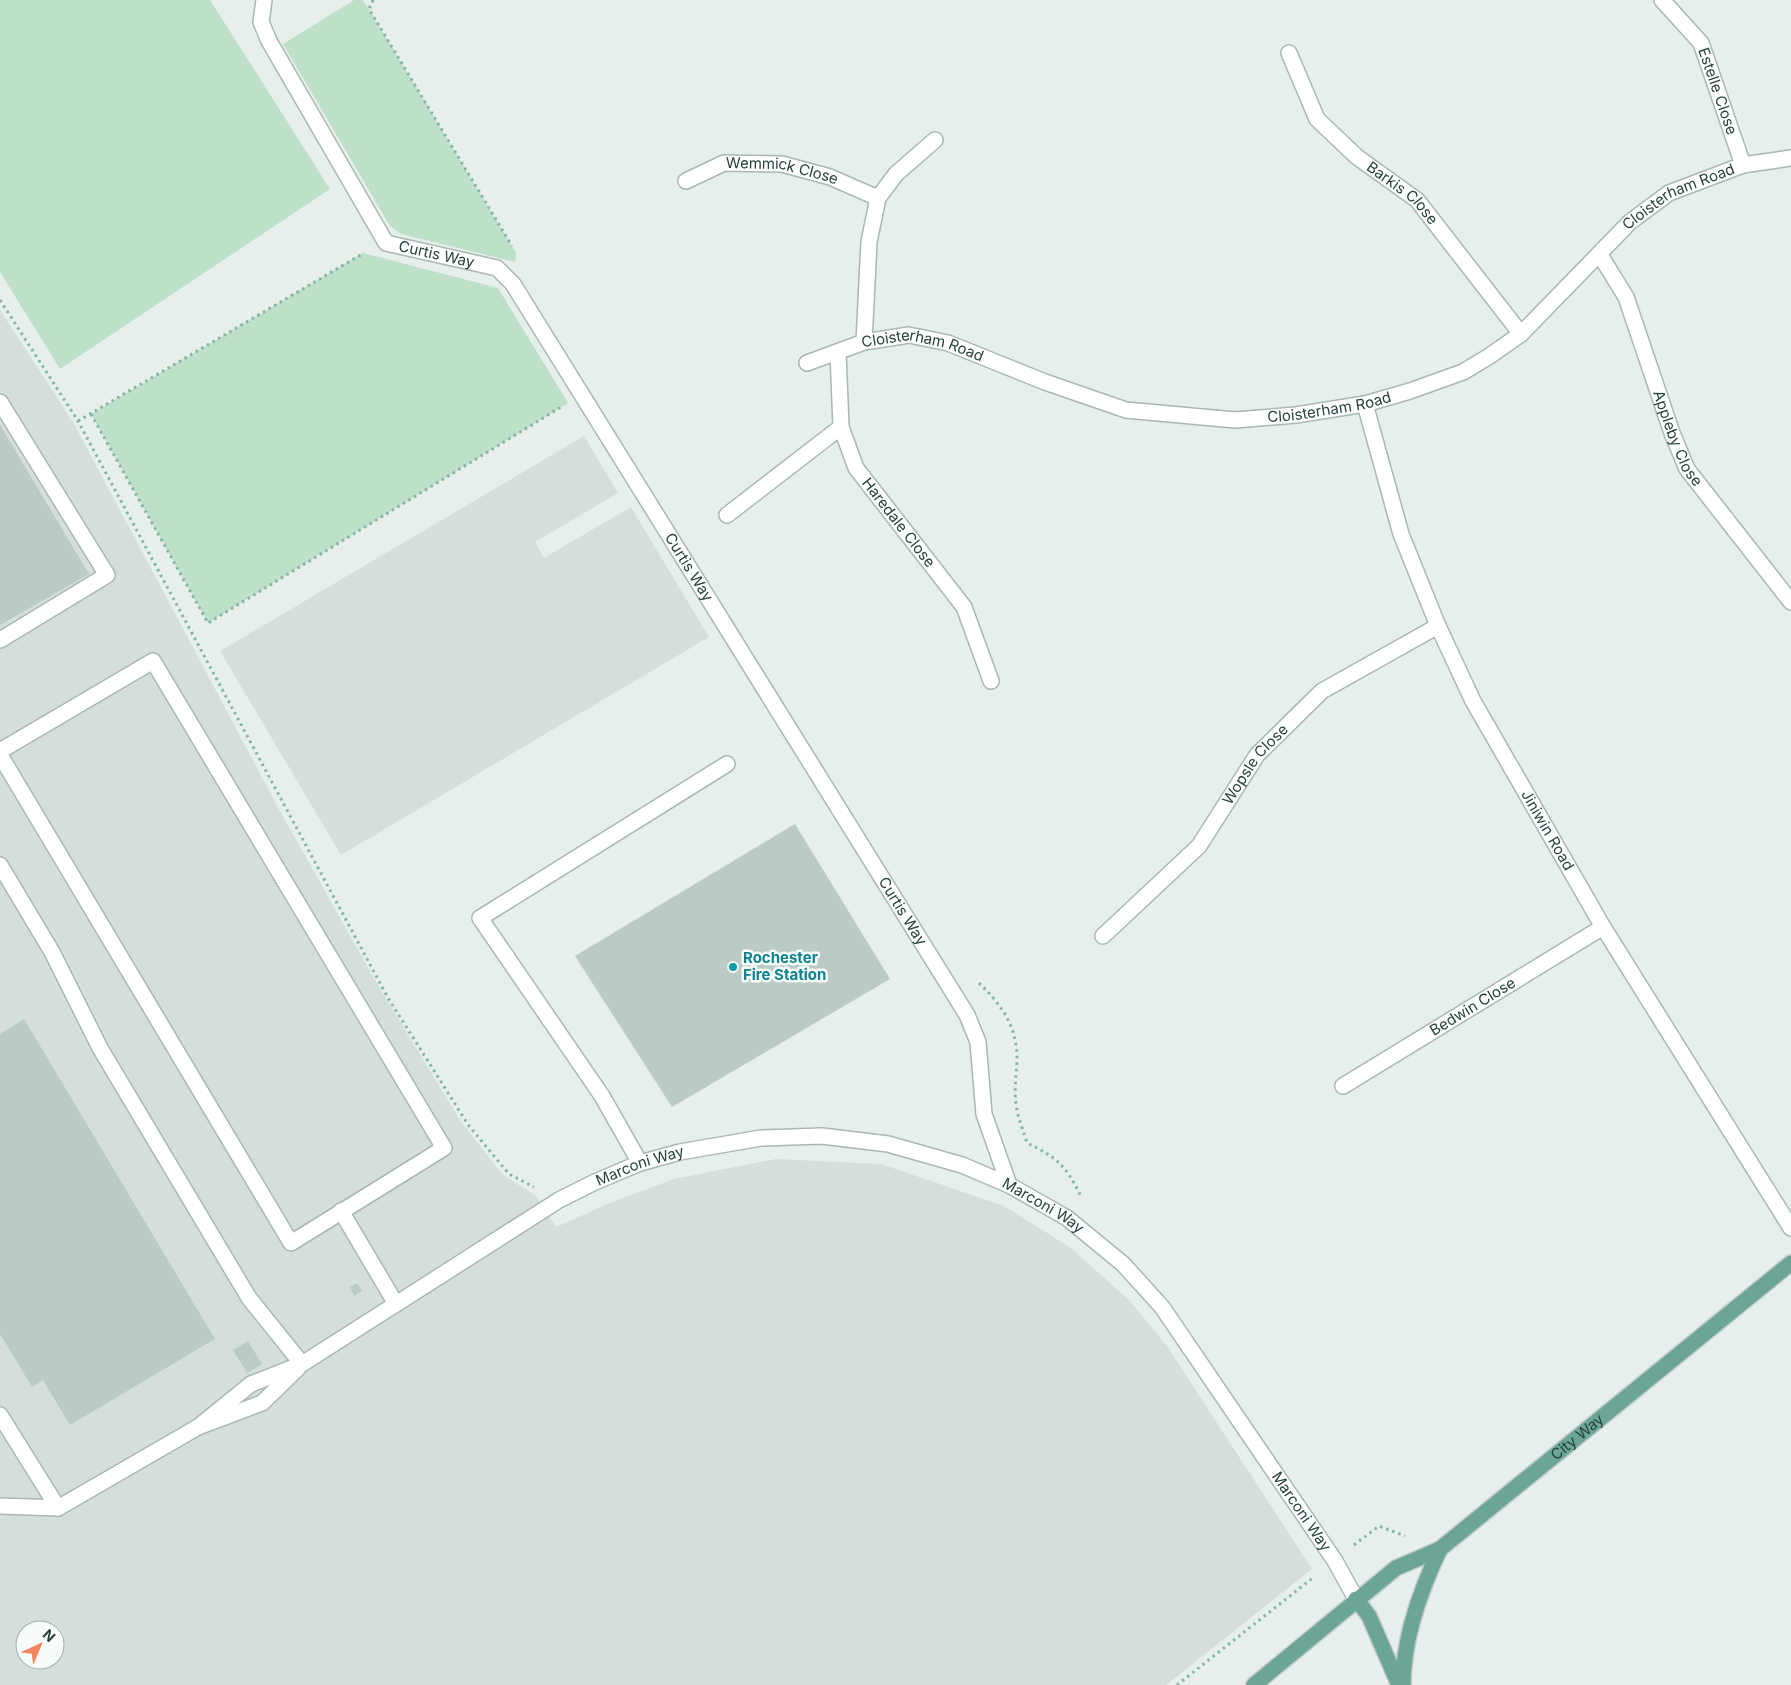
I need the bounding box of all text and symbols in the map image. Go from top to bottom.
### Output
street label: Estelle Close [1694,45,1742,137]
street label: Wemmick Close [726,153,842,189]
street label: Barkis Close [1363,157,1442,228]
street label: Cloisterham Road [1618,159,1737,234]
street label: Curtis Way [397,236,477,272]
street label: Cloisterham Road [860,325,987,365]
street label: Cloisterham Road [1267,387,1393,426]
street label: Appleby Close [1649,388,1707,490]
street label: Haredale Close [858,474,940,571]
street label: Curtis Way [661,529,718,605]
street label: Wopsle Close [1218,720,1292,808]
street label: Jiniwin Road [1517,786,1578,874]
street label: Curtis Way [875,873,932,949]
place label: Rochester Fire Station [743,948,826,984]
marker: Rochester Fire Station [727,961,739,973]
street label: Bedwin Close [1426,973,1519,1040]
street label: Marconi Way [593,1141,687,1190]
street label: Marconi Way [999,1173,1089,1238]
street label: City Way [1546,1409,1608,1464]
street label: Marconi Way [1268,1468,1336,1555]
north arrow [15,1620,65,1670]
text: N [40,1625,59,1645]

